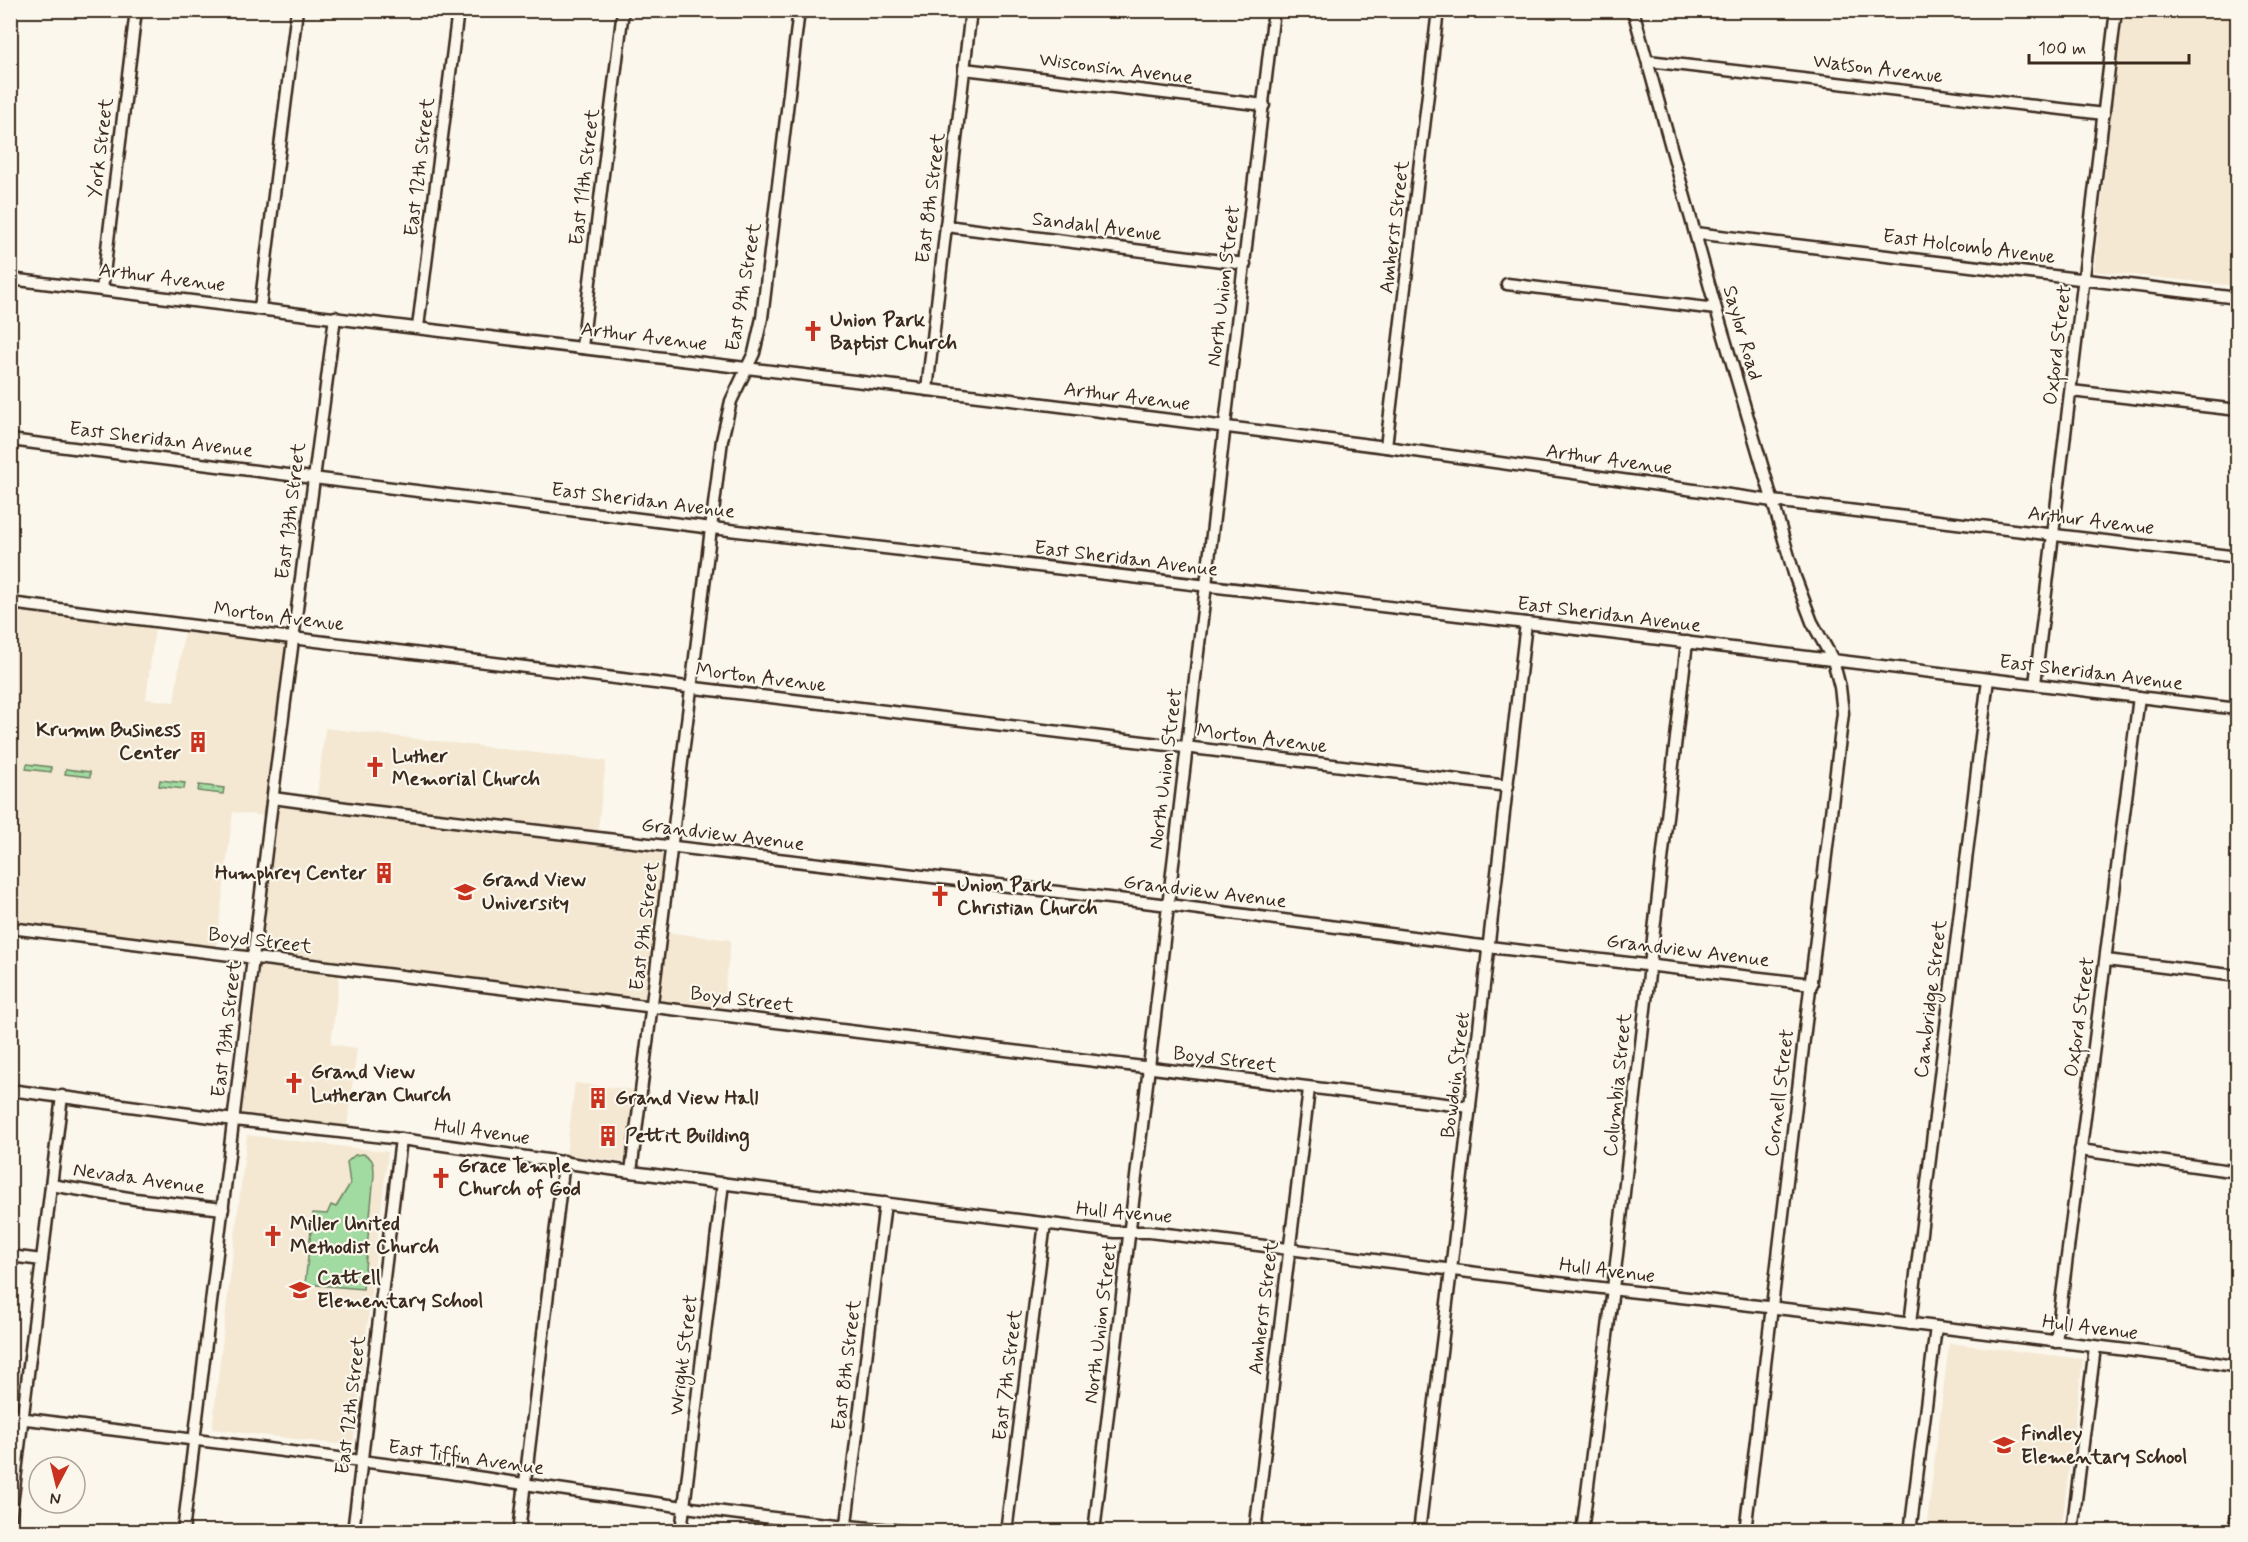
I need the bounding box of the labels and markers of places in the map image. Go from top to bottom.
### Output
place label: Union Park Baptist Church [830,307,957,357]
church icon: Union Park Baptist Church [801,319,825,343]
place label: Krumm Business Center [36,717,182,767]
building icon: Krumm Business Center [186,730,210,754]
place label: Luther Memorial Church [392,743,541,793]
church icon: Luther Memorial Church [363,755,387,779]
place label: Humphrey Center [215,860,368,887]
building icon: Humphrey Center [372,861,396,885]
place label: Grand View University [482,867,586,917]
place label: Union Park Christian Church [957,872,1098,922]
school or university icon: Grand View University [453,880,477,904]
church icon: Union Park Christian Church [928,884,952,908]
place label: Grand View Lutheran Church [311,1059,452,1109]
church icon: Grand View Lutheran Church [282,1071,306,1095]
place label: Grand View Hall [615,1085,758,1112]
building icon: Grand View Hall [586,1086,610,1110]
place label: Pettit Building [625,1123,749,1152]
building icon: Pettit Building [596,1124,620,1148]
place label: Grace Temple Church of God [458,1153,581,1203]
church icon: Grace Temple Church of God [429,1166,453,1190]
place label: Miller United Methodist Church [290,1211,439,1261]
church icon: Miller United Methodist Church [261,1224,285,1248]
place label: Cattell Elementary School [317,1265,483,1315]
school or university icon: Cattell Elementary School [288,1278,312,1302]
place label: Findley Elementary School [2021,1421,2187,1471]
school or university icon: Findley Elementary School [1992,1433,2016,1457]

